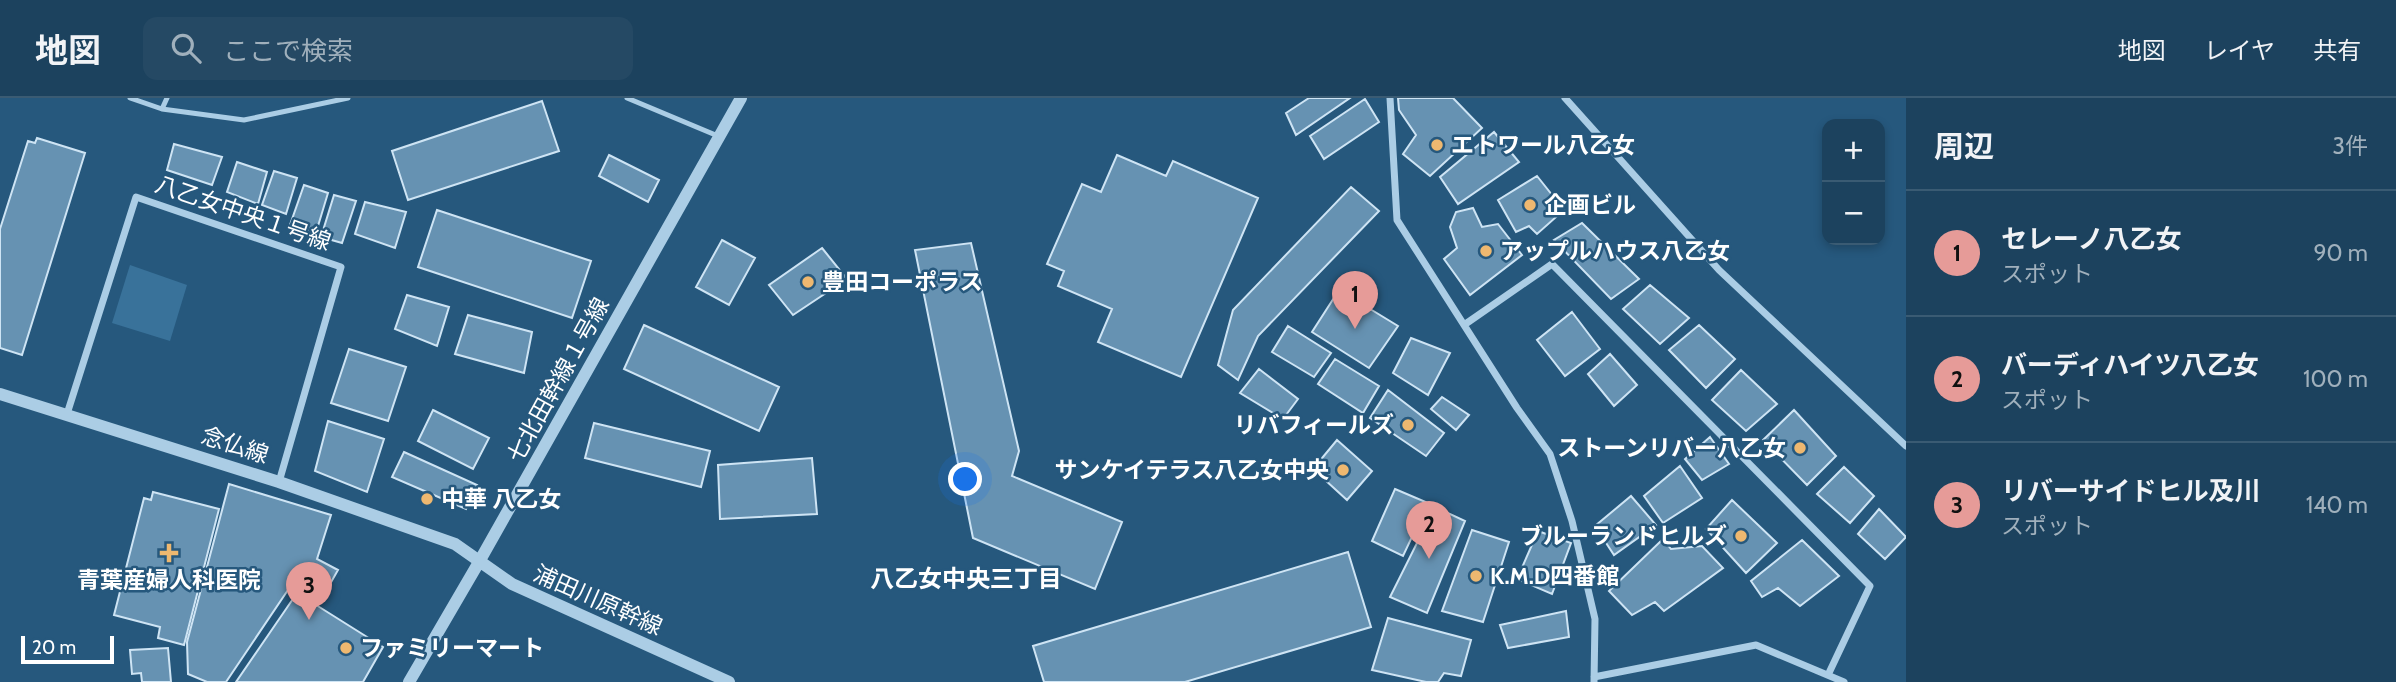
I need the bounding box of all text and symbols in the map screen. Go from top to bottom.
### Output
search box [143,17,633,80]
icon: search [167,29,205,67]
text: 地図 [35,30,101,70]
text: ここで検索 [223,35,353,67]
text: 地図 [2118,36,2166,65]
text: レイヤ [2204,36,2275,65]
text: 共有 [2313,36,2361,65]
map controls [1822,119,1885,245]
button: + [1822,119,1885,182]
text: 周辺 [1934,128,1994,165]
place label: エトワール八乙女 [1451,131,1635,159]
text: 3件 [2333,132,2368,160]
marker: エトワール八乙女 [1429,137,1445,153]
street label: 八乙女中央１号線 [151,170,335,256]
button: − [1822,182,1885,245]
place label: 企画ビル [1544,191,1636,219]
marker: 企画ビル [1522,197,1538,213]
text: セレーノ八乙女 [2001,223,2181,255]
place label: アップルハウス八乙女 [1500,237,1730,265]
text: 1 [1953,239,1961,267]
text: 90 m [2314,239,2368,267]
marker: アップルハウス八乙女 [1478,243,1494,259]
text: スポット [2001,260,2093,288]
place label: 豊田コーポラス [822,268,983,296]
pin: 1 [1332,271,1378,329]
marker: 豊田コーポラス [800,274,816,290]
street label: 七北田幹線１号線 [501,293,615,467]
text: バーディハイツ八乙女 [2001,349,2259,381]
text: 2 [1951,365,1963,393]
text: 100 m [2303,365,2368,393]
text: スポット [2001,386,2093,414]
place label: リバフィールズ [1233,411,1394,439]
marker: リバフィールズ [1400,417,1416,433]
street label: 念仏線 [198,421,272,469]
place label: ストーンリバー八乙女 [1557,434,1786,462]
marker: ストーンリバー八乙女 [1792,440,1808,456]
place label: サンケイテラス八乙女中央 [1054,456,1329,484]
your location [948,462,982,496]
marker: サンケイテラス八乙女中央 [1335,462,1351,478]
text: リバーサイドヒル及川 [2001,475,2260,507]
place label: 中華 八乙女 [441,485,561,513]
marker: 中華 八乙女 [419,491,435,507]
text: 3 [1951,491,1963,519]
text: 140 m [2306,491,2368,519]
pin: 2 [1406,501,1452,559]
text: スポット [2001,512,2093,540]
place label: ブルーランドヒルズ [1520,522,1727,550]
marker: ブルーランドヒルズ [1733,528,1749,544]
marker: 青葉産婦人科医院 [159,543,179,563]
street label: 浦田川原幹線 [529,559,667,641]
pin: 3 [286,562,332,620]
place label: K.M.D四番館 [1490,562,1619,590]
district label: 八乙女中央三丁目 [870,564,1062,593]
place label: 青葉産婦人科医院 [77,566,261,594]
marker: K.M.D四番館 [1468,568,1484,584]
scale bar [21,633,114,665]
place label: ファミリーマート [360,634,544,662]
text: 20 m [32,636,76,659]
marker: ファミリーマート [338,640,354,656]

